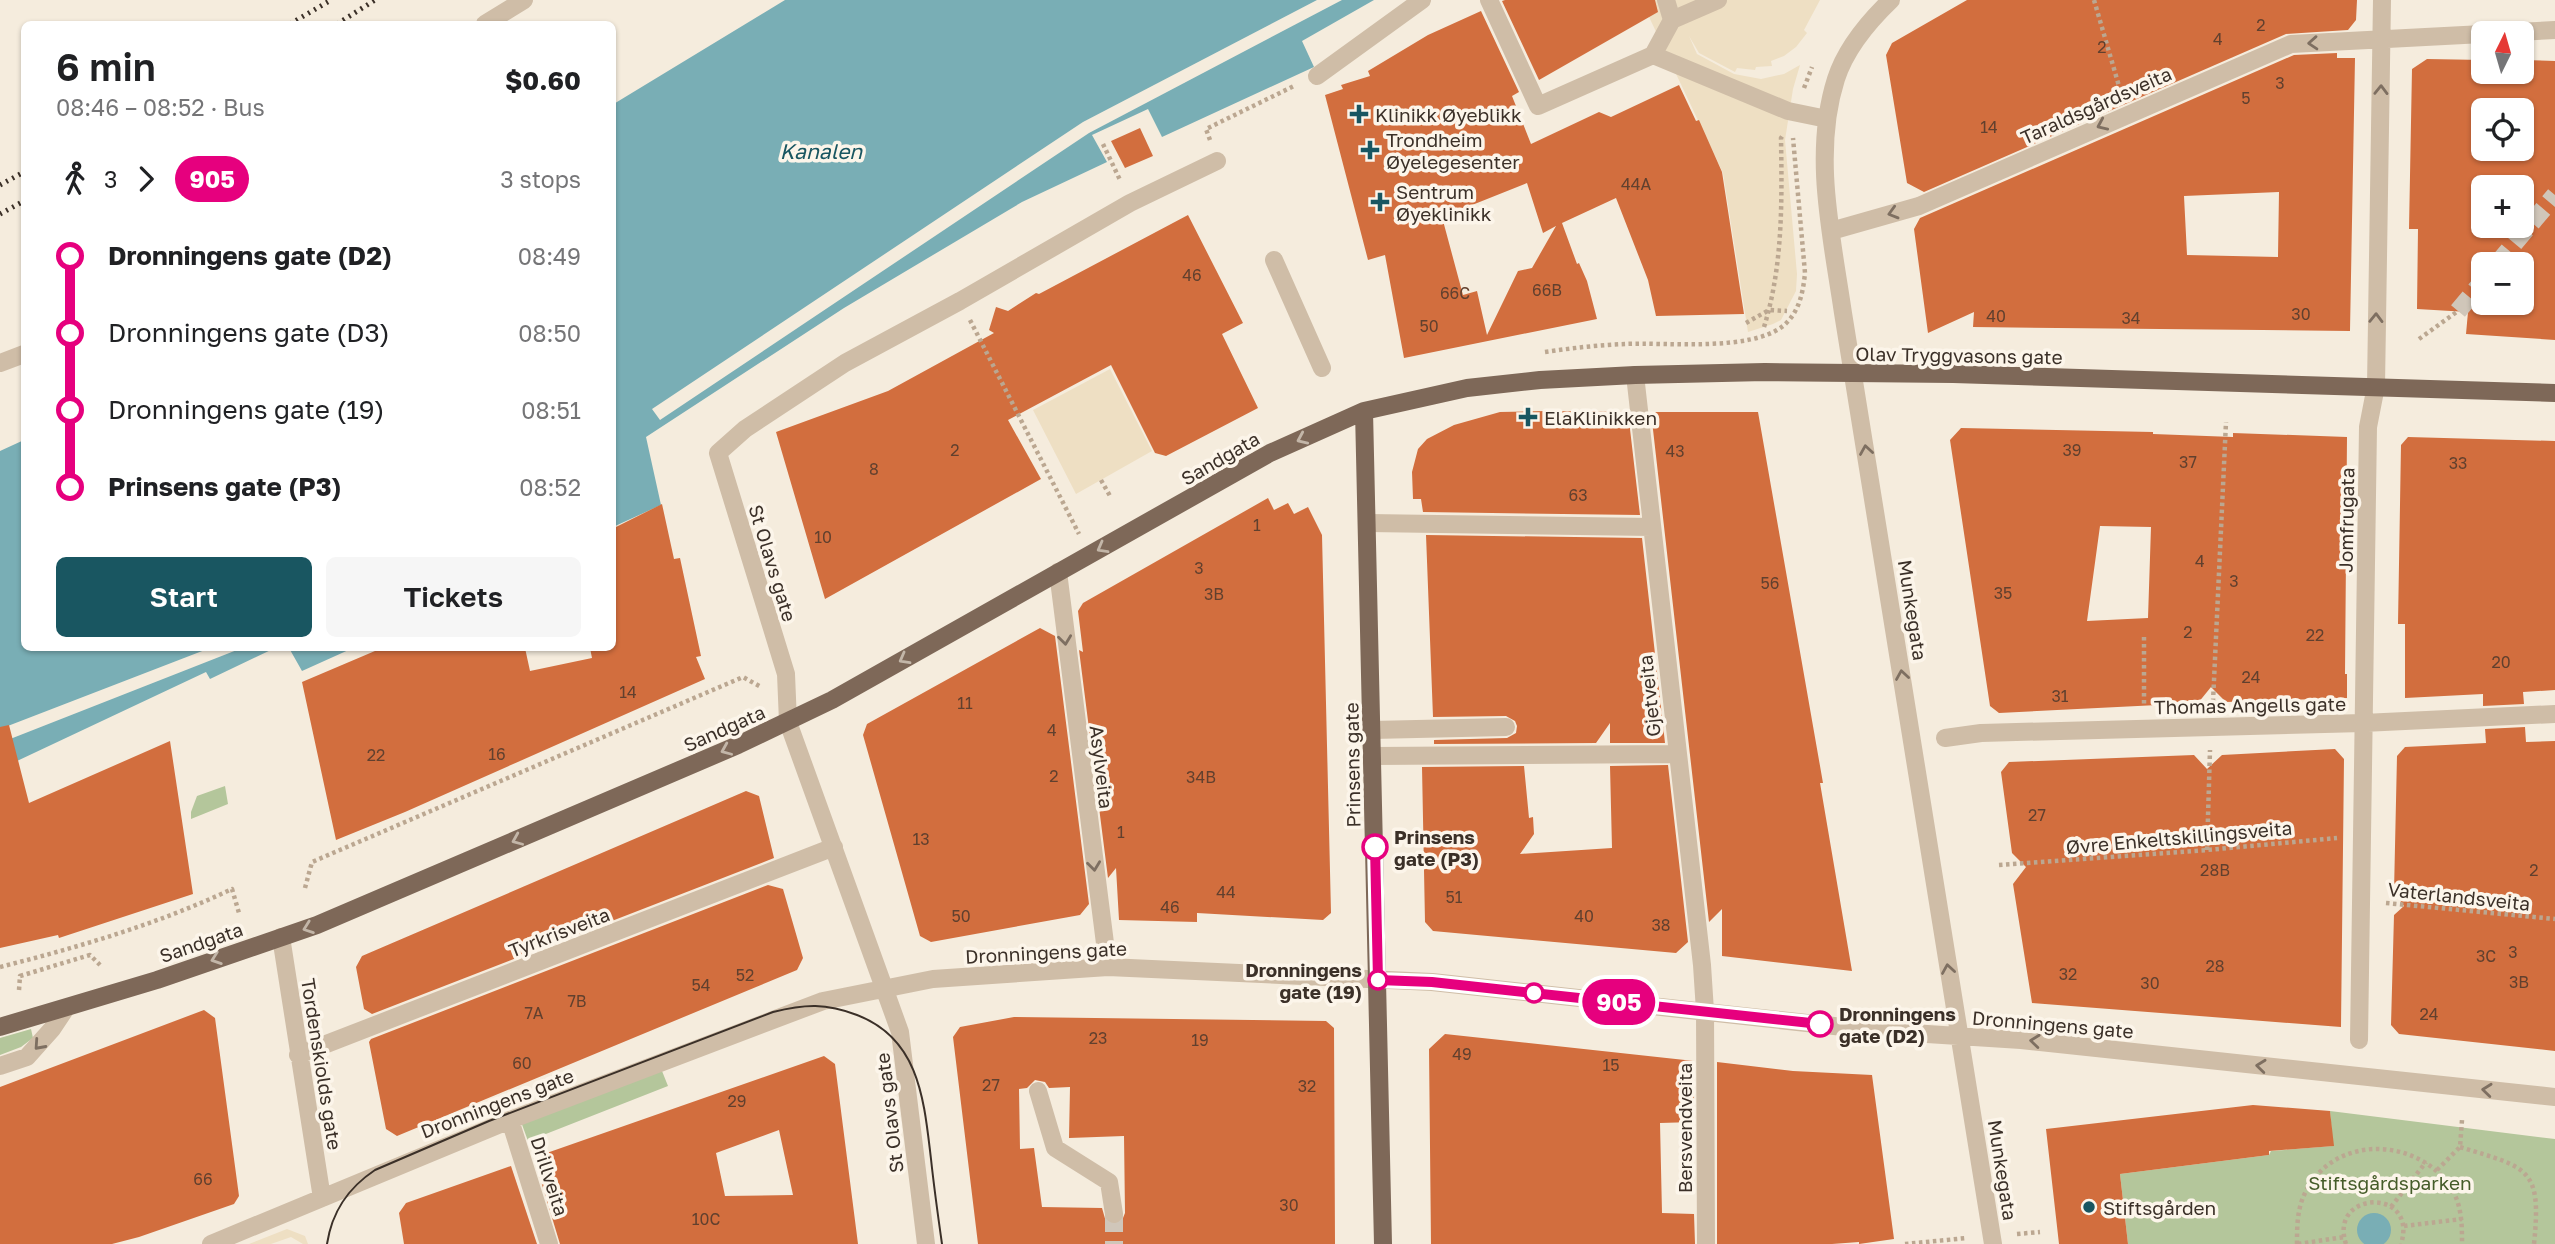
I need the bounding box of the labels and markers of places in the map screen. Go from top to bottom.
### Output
place label: Klinikk Øyeblikk [1375,103,1522,126]
marker: Klinikk Øyeblikk [1349,104,1369,124]
place label: Trondheim Øyelegesenter [1386,128,1520,173]
marker: Trondheim Øyelegesenter [1360,140,1380,160]
place label: Sentrum Øyeklinikk [1396,180,1492,225]
marker: Sentrum Øyeklinikk [1370,192,1390,212]
place label: ElaKlinikken [1544,406,1657,429]
marker: ElaKlinikken [1518,407,1538,427]
place label: Prinsens gate (P3) [1394,825,1479,870]
marker: Prinsens gate (P3) [1362,834,1388,860]
place label: Dronningens gate (19) [1245,958,1362,1003]
marker: Dronningens gate (19) [1368,970,1388,990]
unlabelled marker [1524,983,1544,1003]
place label: Dronningens gate (D2) [1839,1002,1956,1047]
marker: Dronningens gate (D2) [1807,1011,1833,1037]
place label: Stiftsgården [2103,1196,2216,1219]
marker: Stiftsgården [2081,1199,2097,1215]

